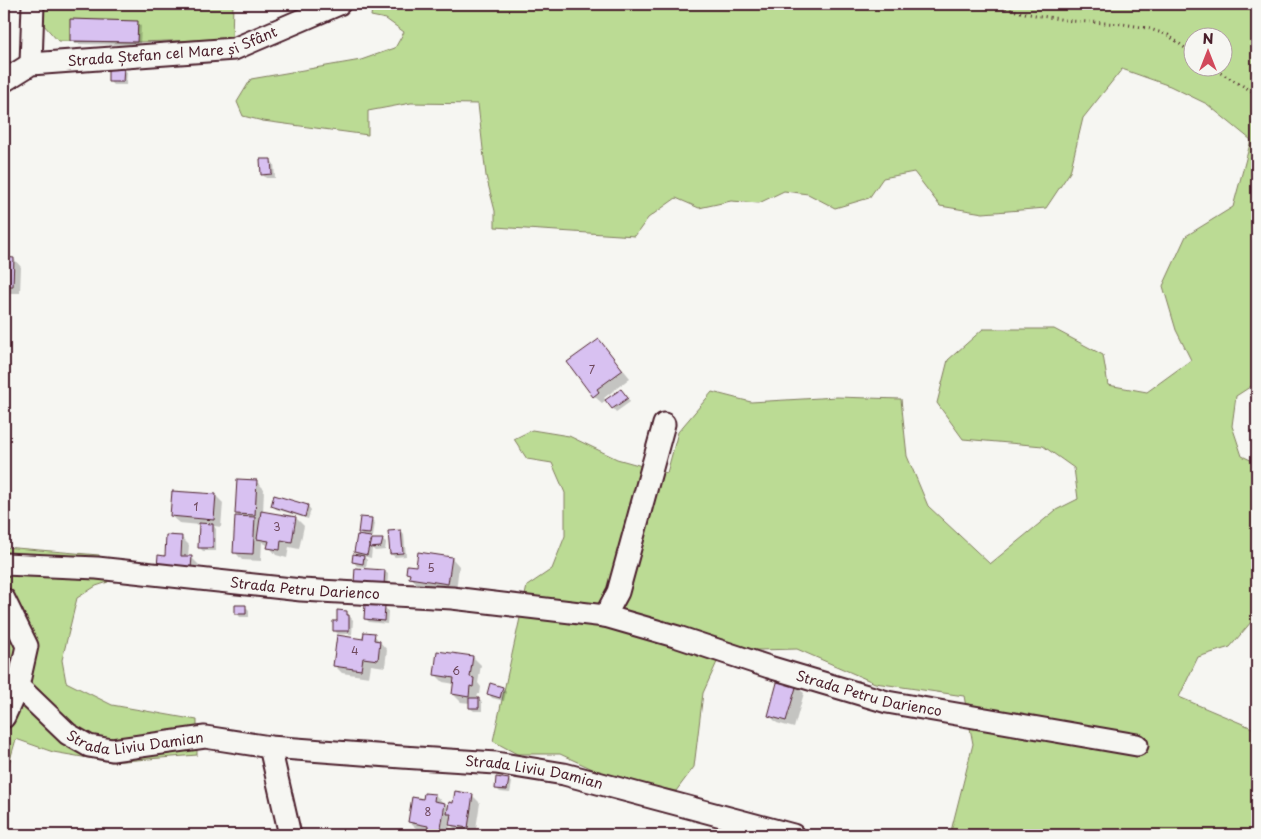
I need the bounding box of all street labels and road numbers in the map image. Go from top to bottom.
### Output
street label: Strada Ștefan cel Mare și Sfânt [67,21,280,71]
street label: Strada Petru Darienco [229,571,380,604]
street label: Strada Petru Darienco [794,665,944,721]
street label: Strada Liviu Damian [63,724,205,760]
street label: Strada Liviu Damian [464,750,606,794]

